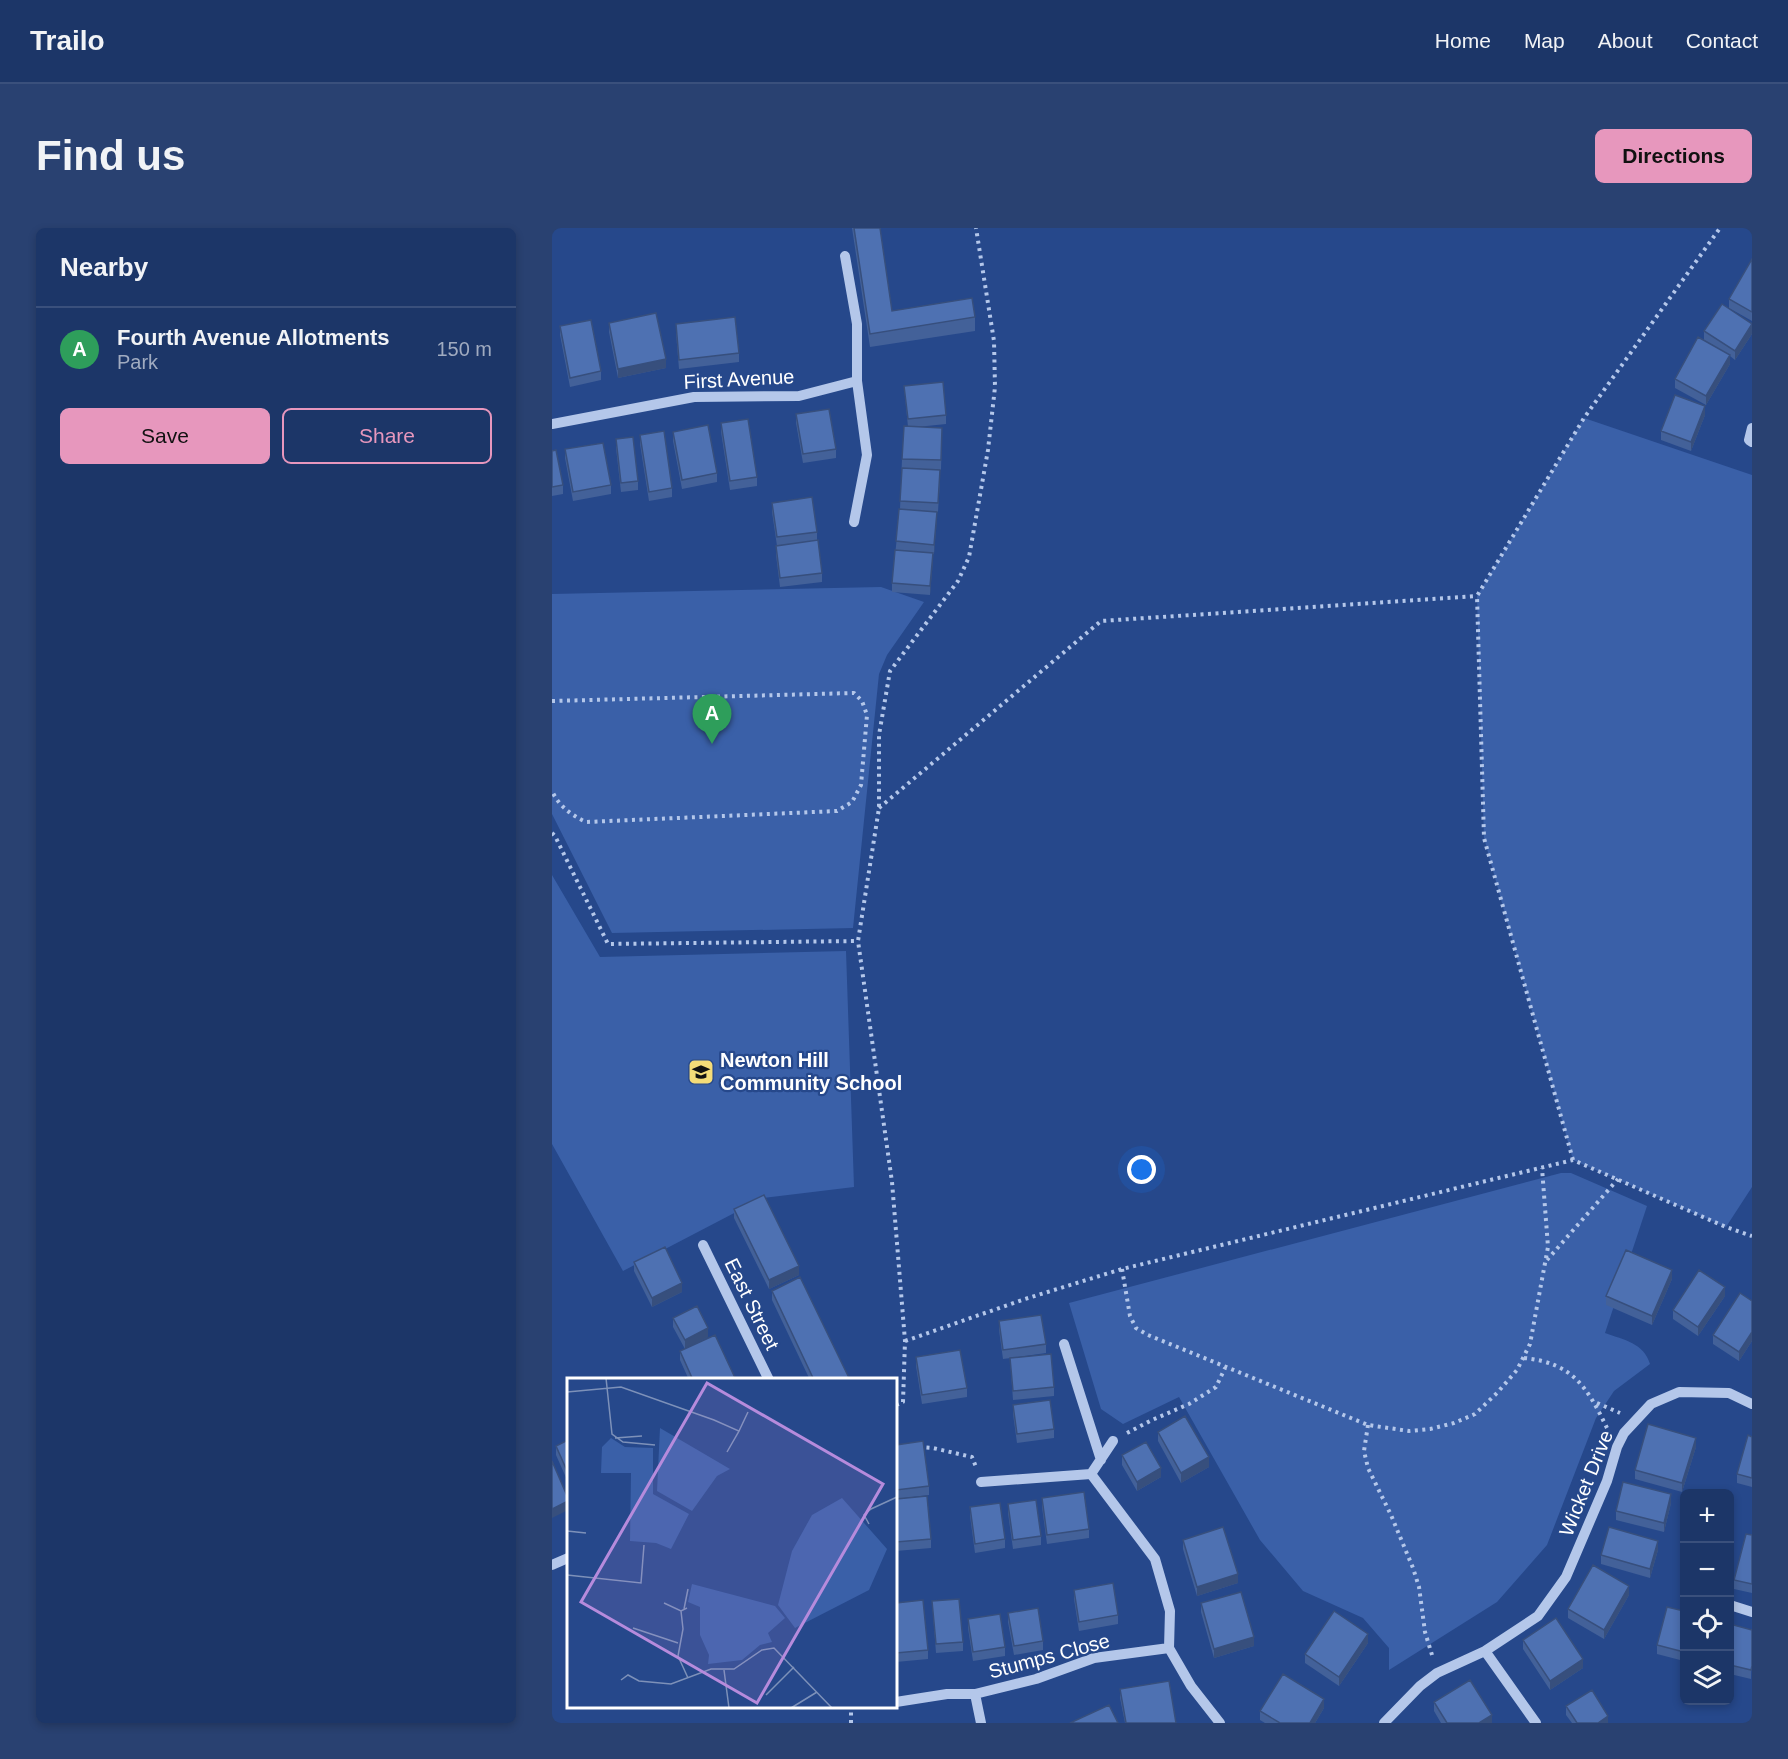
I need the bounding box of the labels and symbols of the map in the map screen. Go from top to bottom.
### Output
street label: First Avenue [683,365,795,393]
pin: A [692,694,732,744]
place label: Newton Hill Community School [720,1049,902,1094]
school or university icon: Newton Hill Community School [686,1057,716,1087]
your location [1127,1155,1156,1184]
street label: East Street [720,1255,784,1354]
inset map [567,1378,897,1708]
street label: Wicket Drive [1555,1427,1617,1539]
street label: Stumps Close [986,1629,1112,1683]

